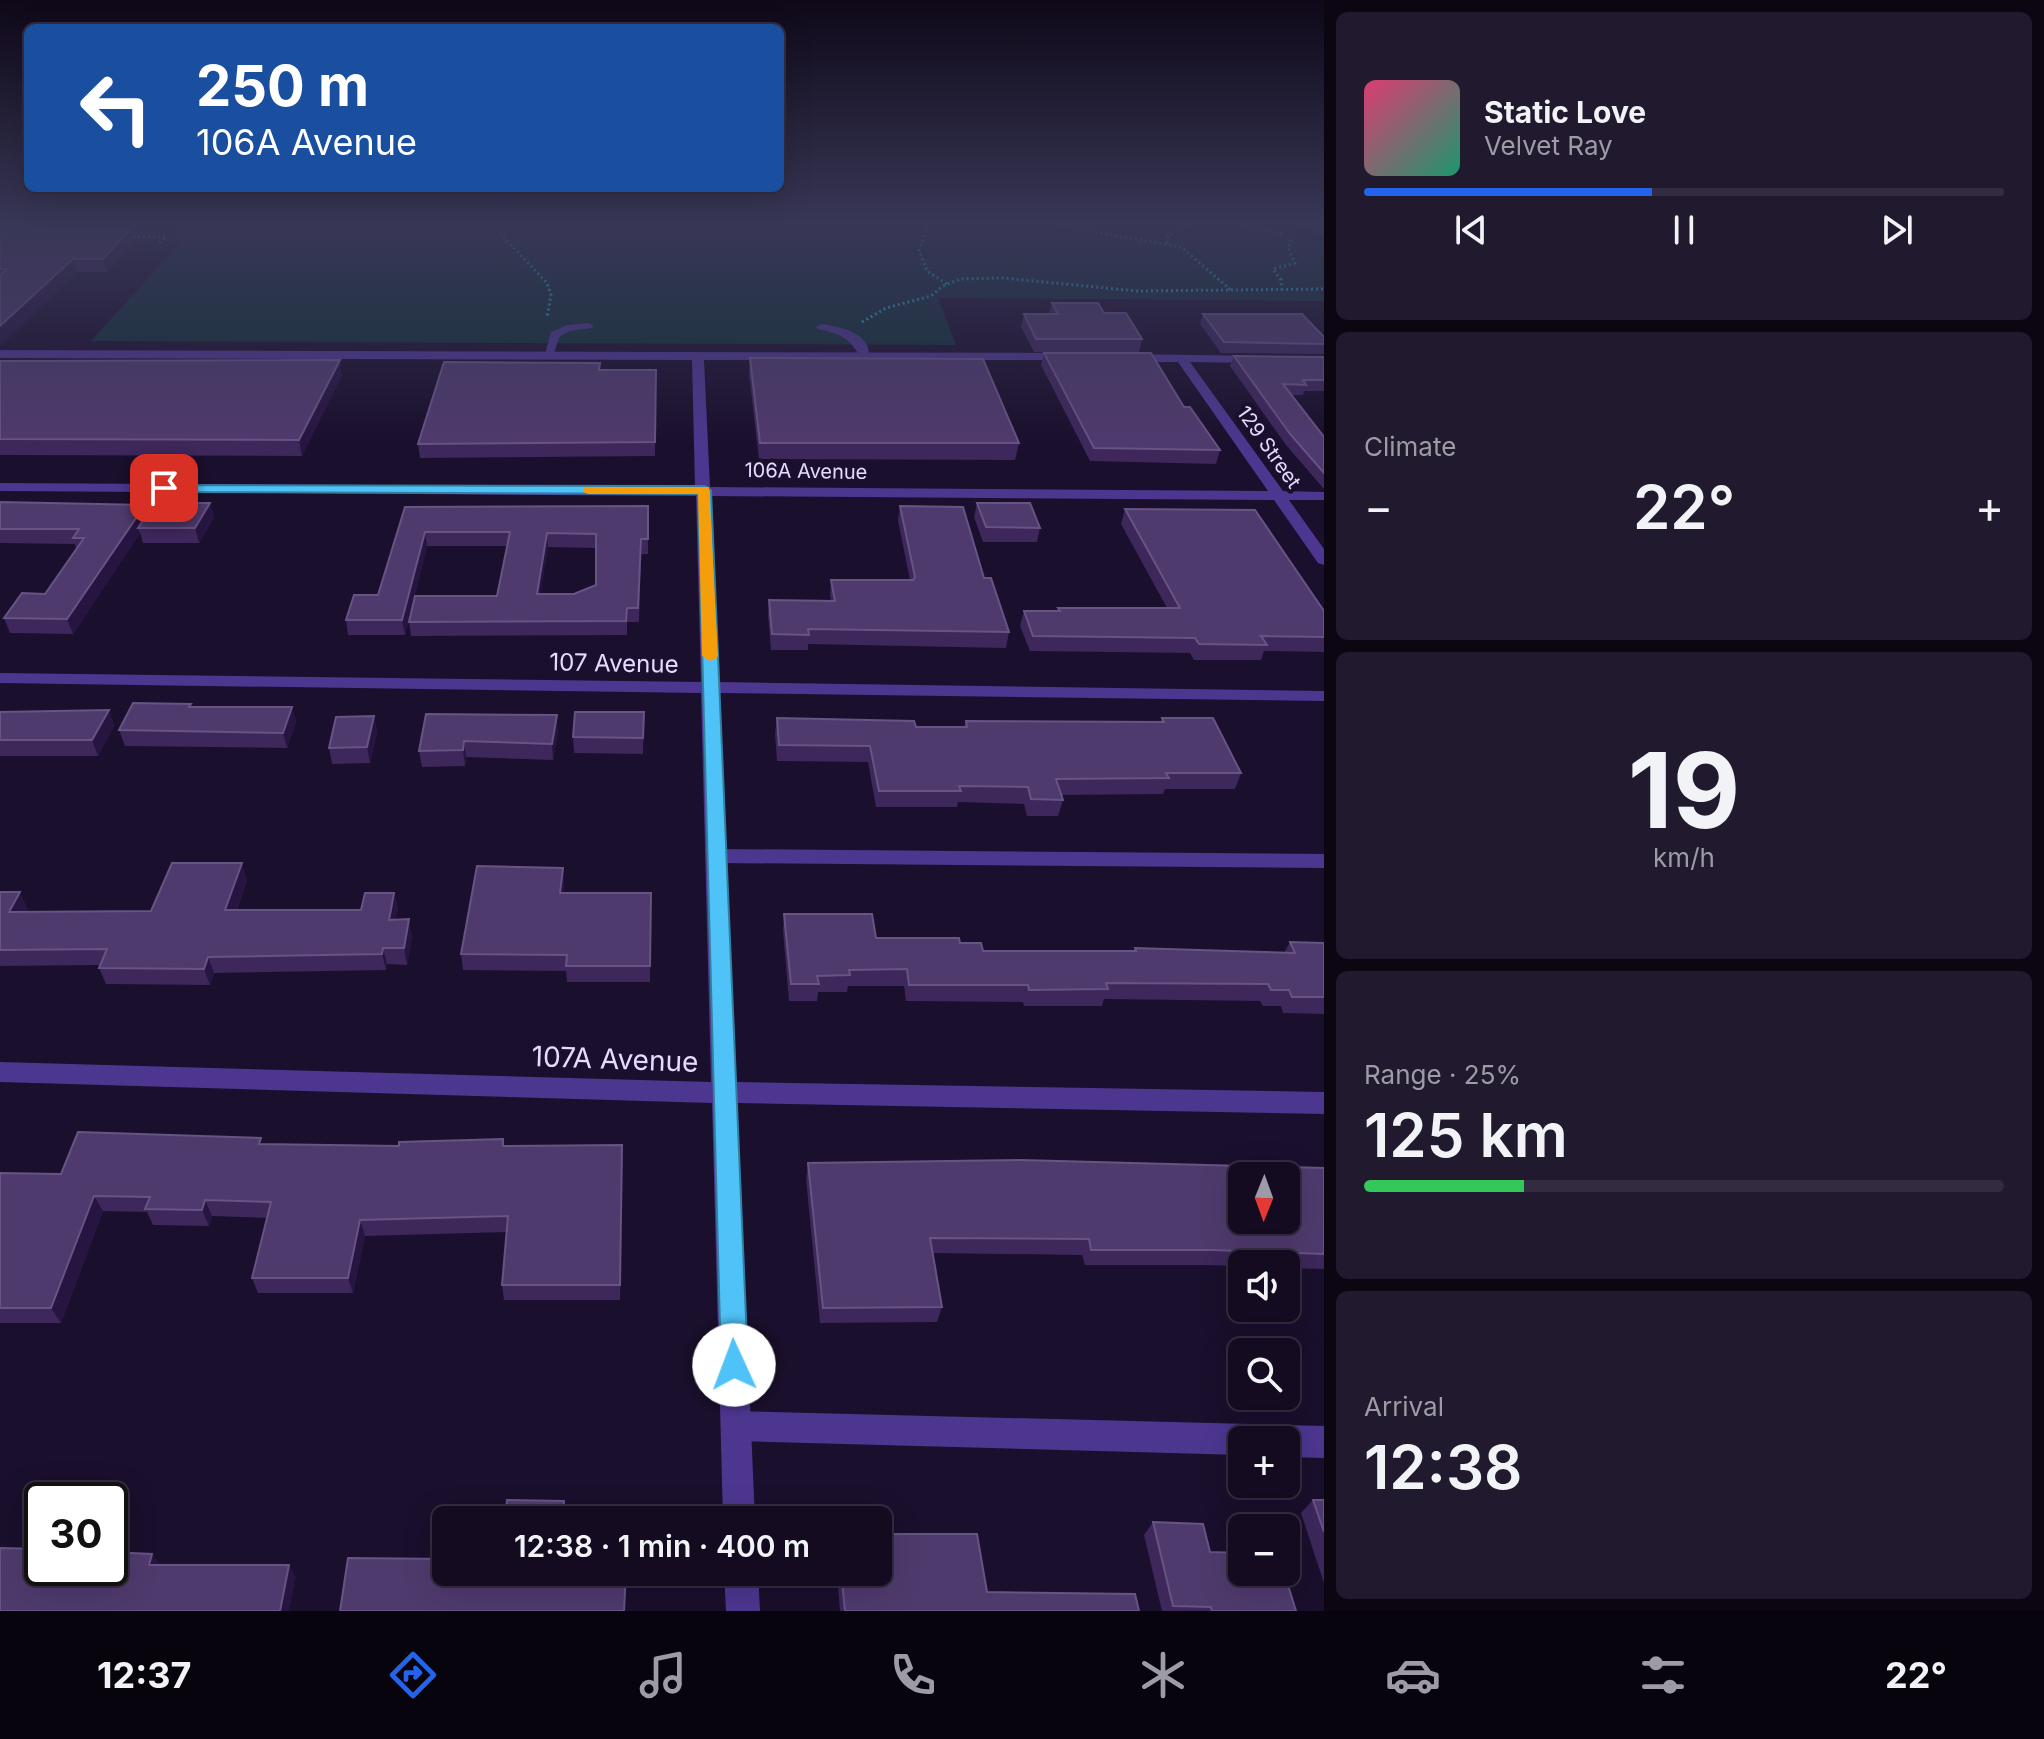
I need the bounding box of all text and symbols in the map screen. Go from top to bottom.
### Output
text: 250 m [196,52,369,120]
icon: left [64,56,168,160]
text: Static Love [1484,94,1646,130]
text: 106A Avenue [196,120,417,164]
text: Velvet Ray [1484,130,1613,161]
icon: previous [1449,208,1493,252]
icon: pause [1662,208,1706,252]
icon: next [1875,208,1919,252]
street label: 129 Street [1232,401,1306,493]
text: Climate [1364,431,1456,462]
pin [130,454,198,522]
street label: 106A Avenue [744,458,868,484]
icon: arrive [142,466,186,510]
text: 22° [1633,471,1735,543]
text: − [1364,480,1393,534]
text: + [1975,480,2004,534]
street label: 107 Avenue [549,647,679,679]
text: 19 [1628,727,1740,853]
text: km/h [1653,842,1715,873]
street label: 107A Avenue [531,1039,699,1079]
text: Range · 25% [1364,1059,1521,1090]
text: 125 km [1364,1099,1568,1171]
north arrow [1228,1162,1300,1234]
map controls [1228,1162,1300,1586]
button: sound [1228,1250,1300,1322]
position arrow [692,1323,776,1407]
button: search [1228,1338,1300,1410]
text: Arrival [1364,1391,1444,1422]
button: + [1228,1426,1300,1498]
text: 12:38 [1364,1431,1522,1503]
speed limit sign: 30 [24,1482,128,1586]
button: − [1228,1514,1300,1586]
text: 12:38 · 1 min · 400 m [514,1528,810,1564]
icon: directions [385,1647,441,1703]
icon: music [635,1647,691,1703]
icon: phone [885,1647,941,1703]
icon: climate [1135,1647,1191,1703]
icon: car [1385,1647,1441,1703]
icon: filters [1635,1647,1691,1703]
text: 12:37 [97,1653,191,1697]
text: 22° [1885,1653,1947,1697]

